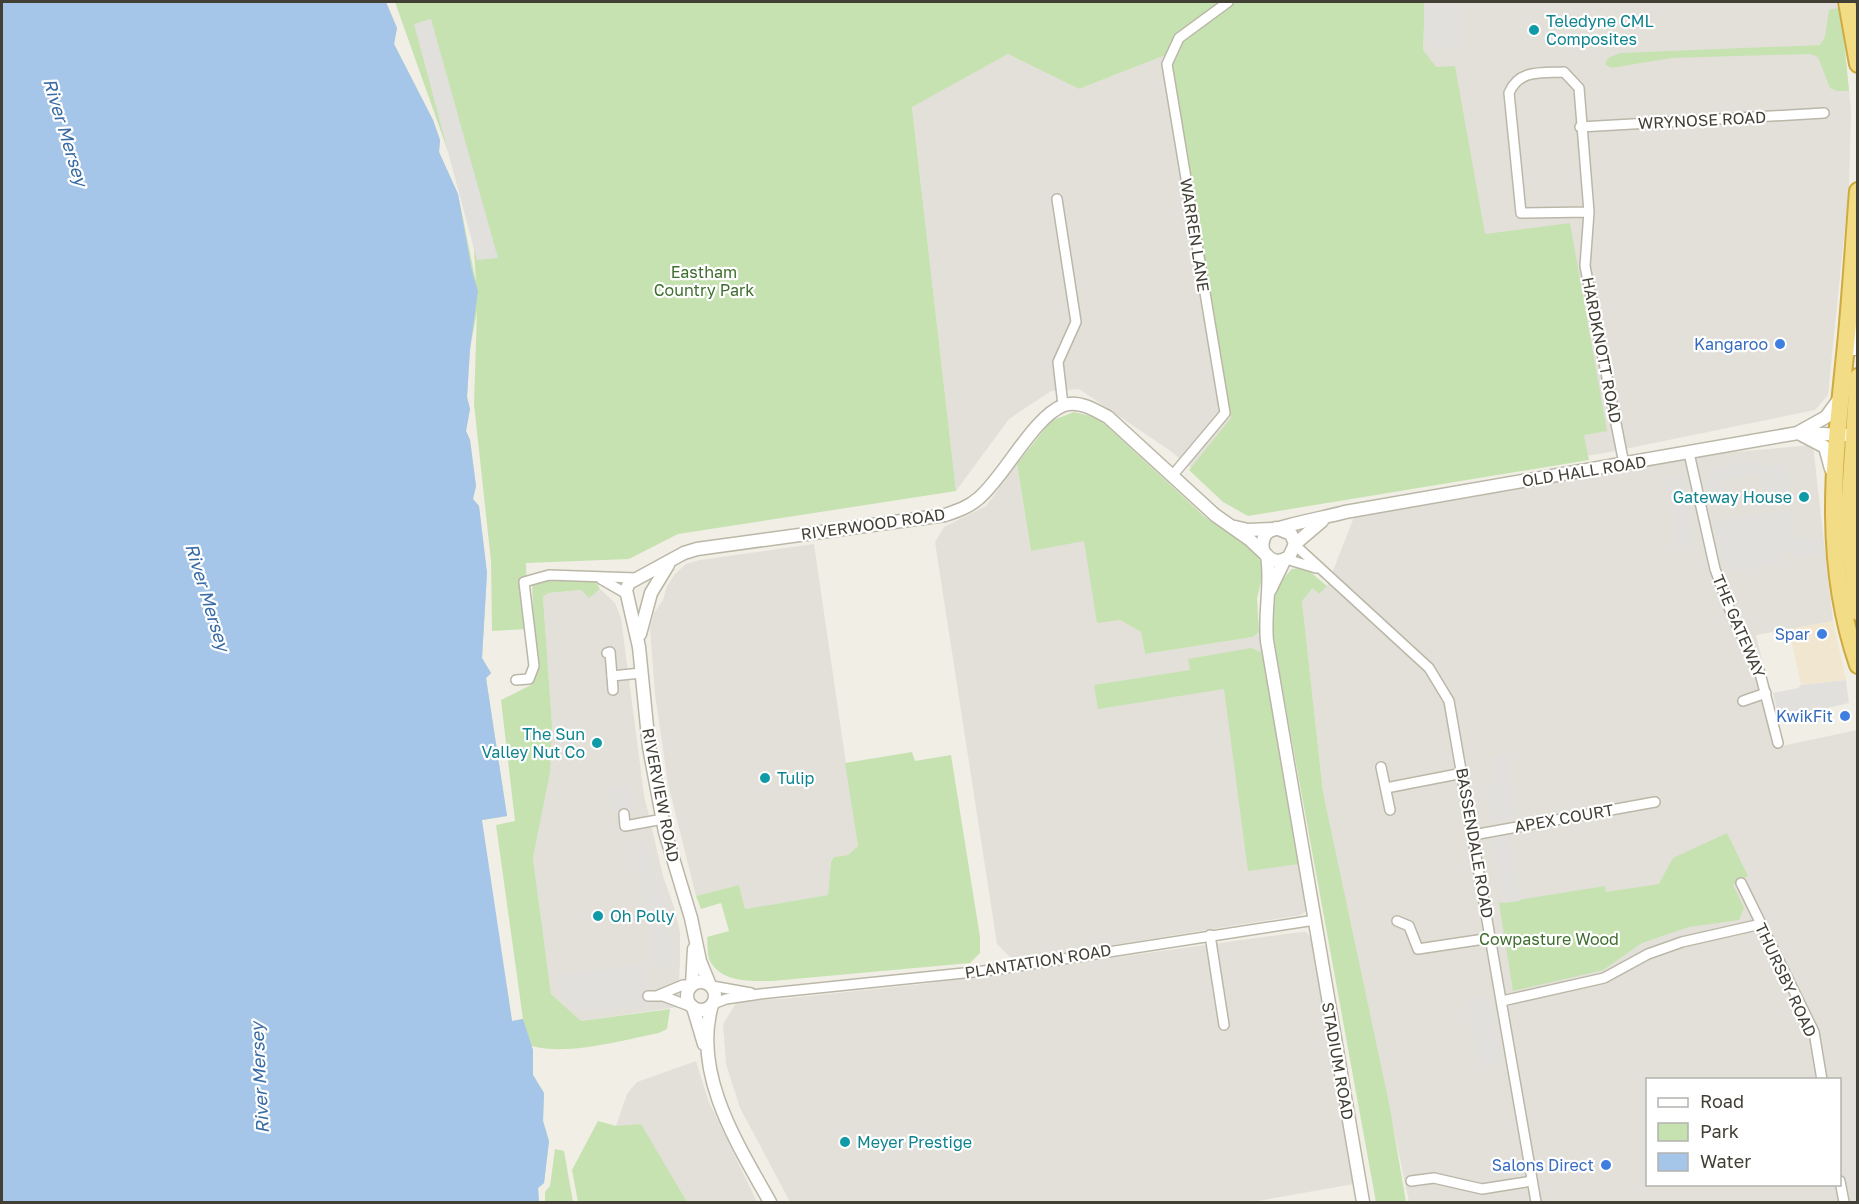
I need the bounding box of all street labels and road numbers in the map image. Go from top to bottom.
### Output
street label: WRYNOSE ROAD [1637,107,1767,133]
street label: WARREN LANE [1176,177,1214,293]
street label: HARDKNOTT ROAD [1578,275,1626,425]
street label: OLD HALL ROAD [1520,451,1648,491]
street label: RIVERWOOD ROAD [799,504,947,544]
street label: THE GATEWAY [1708,572,1770,681]
street label: RIVERVIEW ROAD [638,726,684,864]
street label: BASSENDALE ROAD [1452,766,1498,920]
street label: APEX COURT [1513,799,1615,837]
street label: THURSBY ROAD [1751,920,1821,1040]
street label: PLANTATION ROAD [963,940,1113,982]
street label: STADIUM ROAD [1318,1000,1358,1122]

